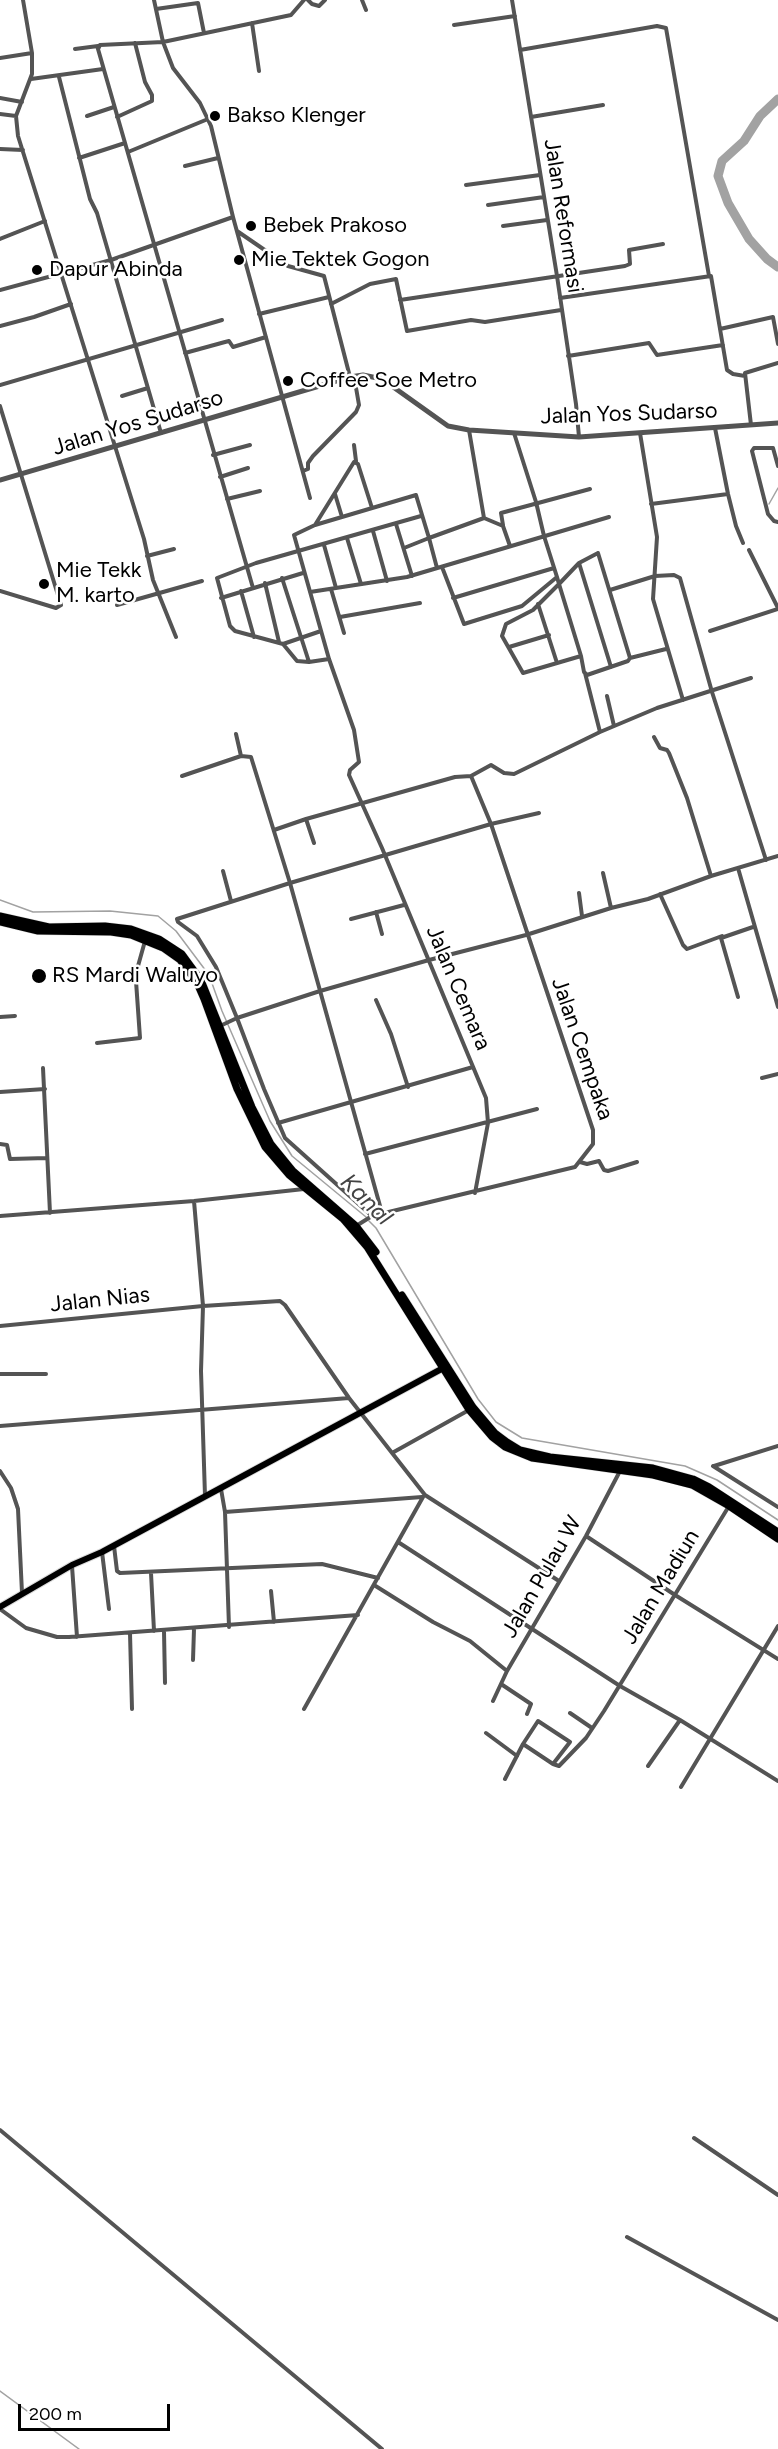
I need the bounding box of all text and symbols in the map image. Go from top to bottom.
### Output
place label: Bakso Klenger [227,103,366,129]
marker: Bakso Klenger [208,109,222,123]
street label: Jalan Reformasi [538,137,588,295]
place label: Bebek Prakoso [263,213,407,239]
marker: Bebek Prakoso [244,219,258,233]
place label: Mie Tektek Gogon [251,247,429,273]
marker: Mie Tektek Gogon [232,253,246,267]
place label: Dapur Abinda [49,257,183,283]
marker: Dapur Abinda [30,263,44,277]
place label: Coffee Soe Metro [300,368,477,394]
marker: Coffee Soe Metro [281,374,295,388]
street label: Jalan Yos Sudarso [49,384,227,462]
street label: Jalan Yos Sudarso [540,398,718,430]
place label: Mie Tekk M. karto [56,558,141,610]
marker: Mie Tekk M. karto [37,577,51,591]
street label: Jalan Cemara [420,922,496,1054]
place label: RS Mardi Waluyo [52,963,218,989]
marker: RS Mardi Waluyo [30,967,48,985]
street label: Jalan Cempaka [545,974,619,1124]
water label: Kanal [334,1168,398,1232]
street label: Jalan Nias [49,1282,151,1318]
street label: Jalan Pulau W [497,1511,587,1643]
street label: Jalan Madiun [617,1525,705,1649]
scale bar [21,2392,172,2430]
text: 200 m [29,2403,82,2425]

